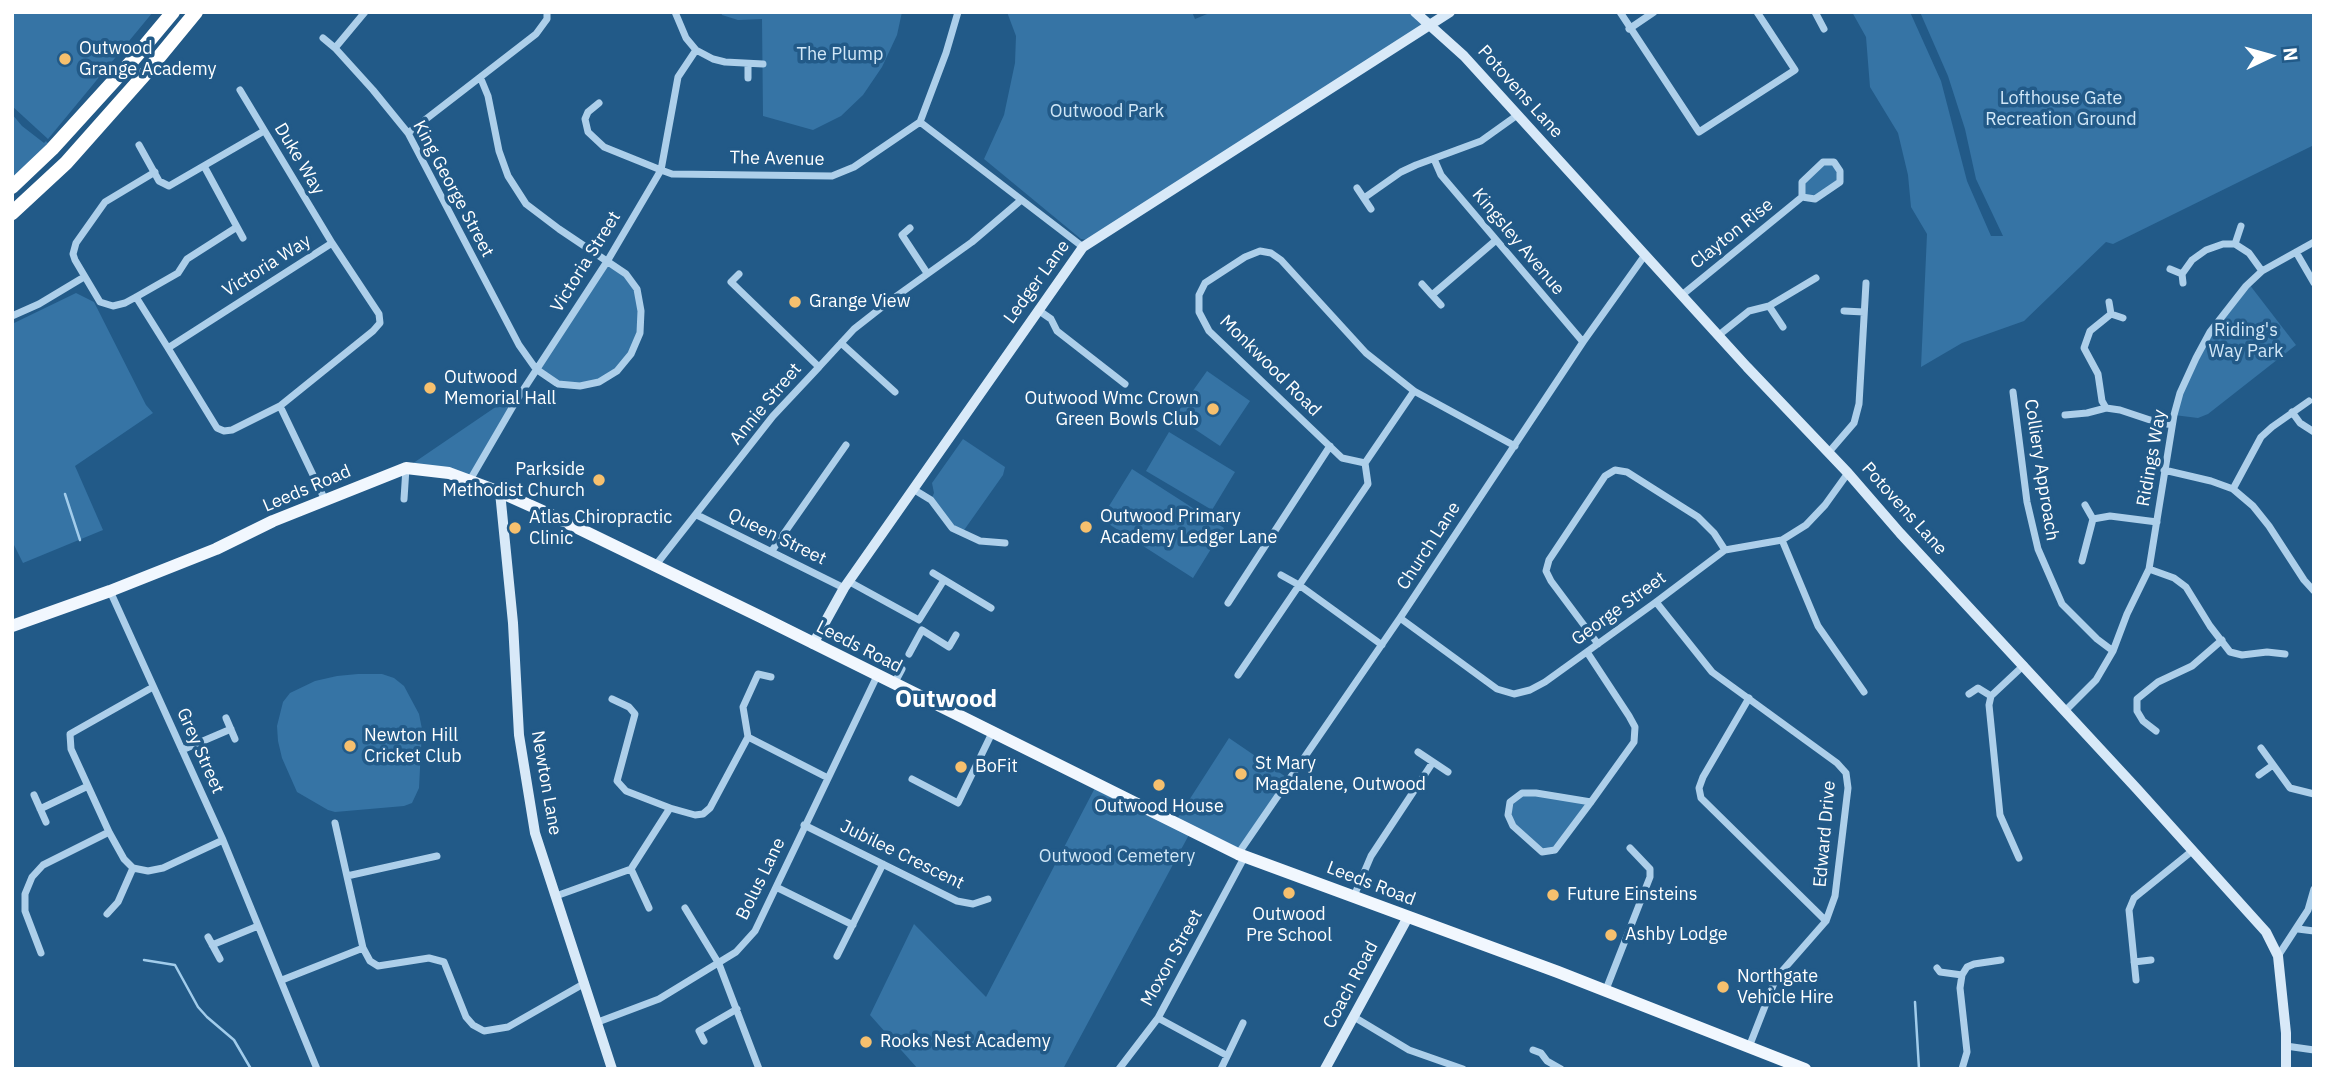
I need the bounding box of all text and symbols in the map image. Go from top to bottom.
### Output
north arrow [2235,21,2305,91]
place label: Outwood Grange Academy [79,38,216,80]
street label: Potovens Lane [1473,41,1567,143]
park label: The Plump [797,44,883,66]
text: N [2278,46,2303,62]
marker: Outwood Grange Academy [57,51,73,67]
park label: Lofthouse Gate Recreation Ground [1985,88,2137,130]
park label: Outwood Park [1050,101,1164,123]
street label: King George Street [408,117,498,261]
street label: Duke Way [269,119,329,199]
street label: The Avenue [729,147,825,171]
street label: Kingsley Avenue [1467,184,1569,300]
street label: Clayton Rise [1686,194,1778,274]
street label: Victoria Street [546,207,626,317]
street label: Victoria Way [219,230,315,302]
street label: Ledger Lane [999,236,1075,328]
place label: Grange View [809,291,910,313]
marker: Grange View [787,294,803,310]
street label: Monkwood Road [1215,311,1325,421]
park label: Riding's Way Park [2208,320,2284,362]
street label: Annie Street [726,359,806,449]
place label: Outwood Memorial Hall [444,367,556,410]
marker: Outwood Memorial Hall [422,380,438,396]
place label: Outwood Wmc Crown Green Bowls Club [1025,388,1199,430]
street label: Colliery Approach [2019,398,2063,542]
marker: Outwood Wmc Crown Green Bowls Club [1205,401,1221,417]
street label: Ridings Way [2133,408,2171,508]
street label: Potovens Lane [1857,458,1951,560]
place label: Parkside Methodist Church [442,459,585,502]
street label: Leeds Road [260,461,354,517]
marker: Parkside Methodist Church [591,472,607,488]
street label: Church Lane [1393,498,1465,594]
street label: Queen Street [724,504,830,570]
place label: Outwood Primary Academy Ledger Lane [1100,506,1277,548]
place label: Atlas Chiropractic Clinic [529,507,672,550]
marker: Outwood Primary Academy Ledger Lane [1078,519,1094,535]
marker: Atlas Chiropractic Clinic [507,520,523,536]
street label: George Street [1568,567,1670,651]
street label: Leeds Road [812,616,906,678]
district label: Outwood [895,686,997,714]
street label: Grey Street [172,705,228,797]
place label: Newton Hill Cricket Club [364,725,462,768]
street label: Newton Lane [526,729,566,837]
marker: Newton Hill Cricket Club [342,738,358,754]
place label: St Mary Magdalene, Outwood [1255,753,1426,796]
place label: BoFit [975,756,1018,778]
marker: BoFit [953,759,969,775]
marker: St Mary Magdalene, Outwood [1233,766,1249,782]
marker: Outwood House [1151,777,1167,793]
street label: Edward Drive [1810,780,1840,888]
place label: Outwood House [1094,796,1224,818]
street label: Jubilee Crescent [837,816,967,894]
street label: Bolus Lane [732,834,790,924]
park label: Outwood Cemetery [1039,846,1195,868]
street label: Leeds Road [1324,857,1418,911]
place label: Future Einsteins [1567,884,1697,906]
marker: Outwood Pre School [1281,885,1297,901]
marker: Future Einsteins [1545,887,1561,903]
place label: Outwood Pre School [1246,904,1332,946]
street label: Moxon Street [1137,906,1207,1010]
place label: Ashby Lodge [1625,924,1728,946]
marker: Ashby Lodge [1603,927,1619,943]
street label: Coach Road [1319,938,1383,1032]
place label: Northgate Vehicle Hire [1737,966,1834,1009]
marker: Northgate Vehicle Hire [1715,979,1731,995]
place label: Rooks Nest Academy [880,1031,1051,1053]
marker: Rooks Nest Academy [858,1034,874,1050]

